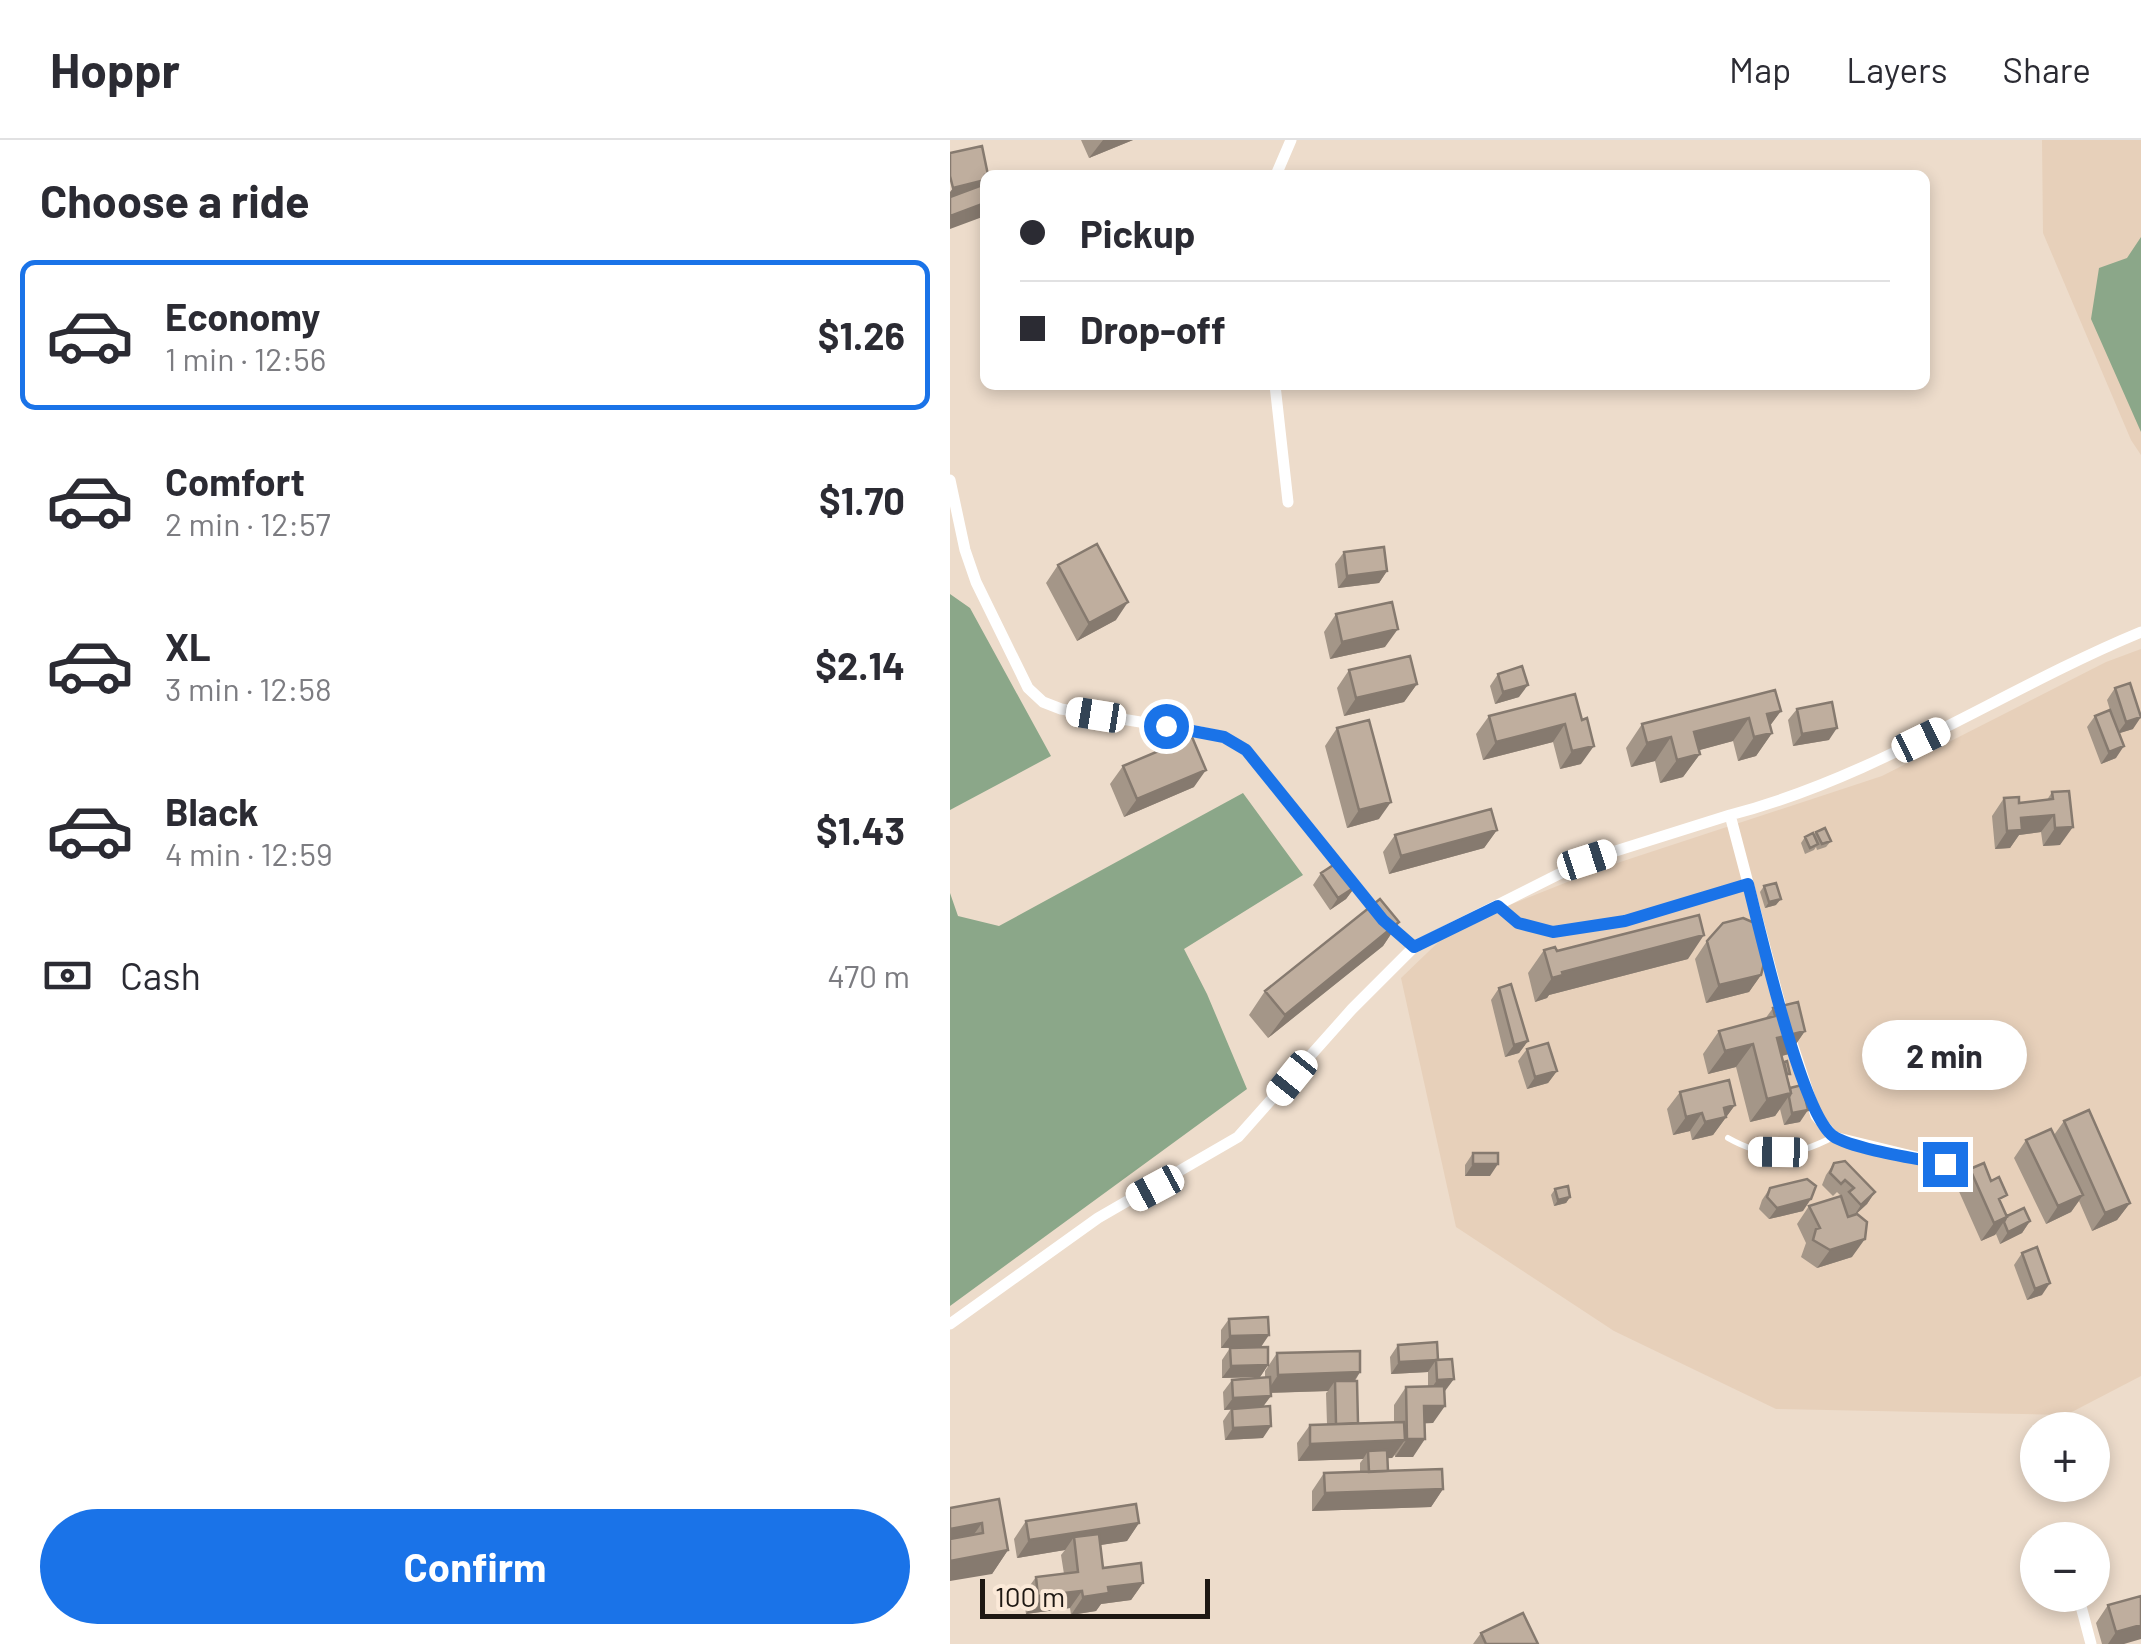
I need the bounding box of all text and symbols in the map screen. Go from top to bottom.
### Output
text: Hoppr [50,40,180,98]
text: Map [1729,48,1791,90]
text: Layers [1846,48,1948,90]
text: Share [2003,48,2091,90]
text: Choose a ride [40,173,310,227]
text: Pickup [1080,210,1195,256]
icon: car [45,290,135,380]
text: Economy [165,293,320,339]
text: Drop-off [1080,306,1226,352]
text: $1.26 [818,312,905,358]
text: 1 min · 12:56 [165,339,326,377]
icon: car [45,455,135,545]
text: Comfort [165,458,305,504]
text: $1.70 [819,477,905,523]
text: 2 min · 12:57 [165,504,331,542]
icon: car [45,620,135,710]
text: XL [165,623,211,669]
text: $2.14 [815,642,905,688]
text: 3 min · 12:58 [165,669,332,707]
car [1064,695,1128,735]
route start [1144,704,1189,749]
car [1887,713,1955,767]
icon: car [45,785,135,875]
text: Black [165,788,259,834]
text: $1.43 [816,807,905,853]
text: 4 min · 12:59 [165,834,333,872]
car [1554,836,1620,884]
icon: cash [40,948,95,1003]
text: Cash [120,952,201,998]
text: 470 m [827,956,910,994]
callout: 2 min [1862,1019,2028,1089]
text: 2 min [1906,1036,1983,1074]
car [1261,1045,1323,1111]
car [1748,1136,1808,1168]
route end [1923,1142,1968,1187]
car [1121,1161,1189,1215]
map controls [2020,1412,2110,1612]
button: + [2020,1412,2110,1502]
button: Confirm [40,1509,910,1624]
button: − [2020,1522,2110,1612]
scale bar [980,1574,1210,1618]
text: 100 m [995,1579,1065,1613]

